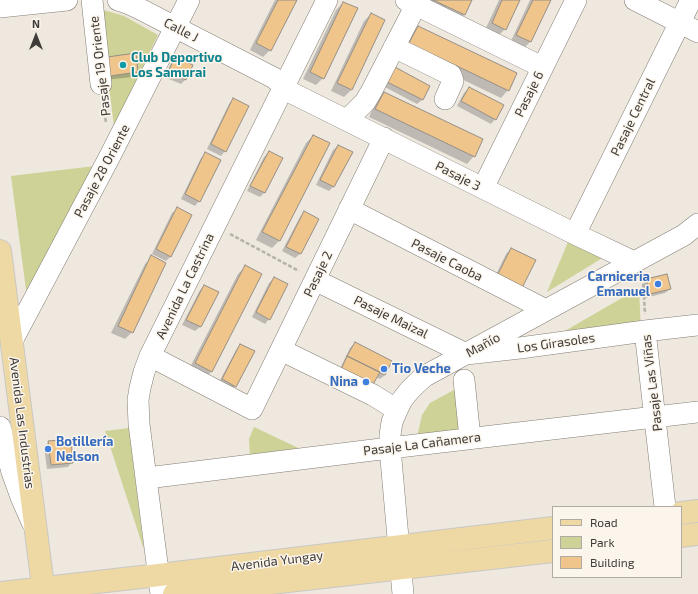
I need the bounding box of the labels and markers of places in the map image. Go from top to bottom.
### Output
place label: Club Deportivo Los Samurai [131,50,222,81]
marker: Club Deportivo Los Samurai [118,60,128,70]
place label: Carniceria Emanuel [588,269,650,300]
marker: Carniceria Emanuel [653,279,663,289]
place label: Tio Veche [392,361,451,377]
marker: Tio Veche [379,364,389,374]
place label: Nina [330,374,358,390]
marker: Nina [361,377,371,387]
place label: Botillería Nelson [56,434,113,465]
marker: Botillería Nelson [43,444,53,454]

